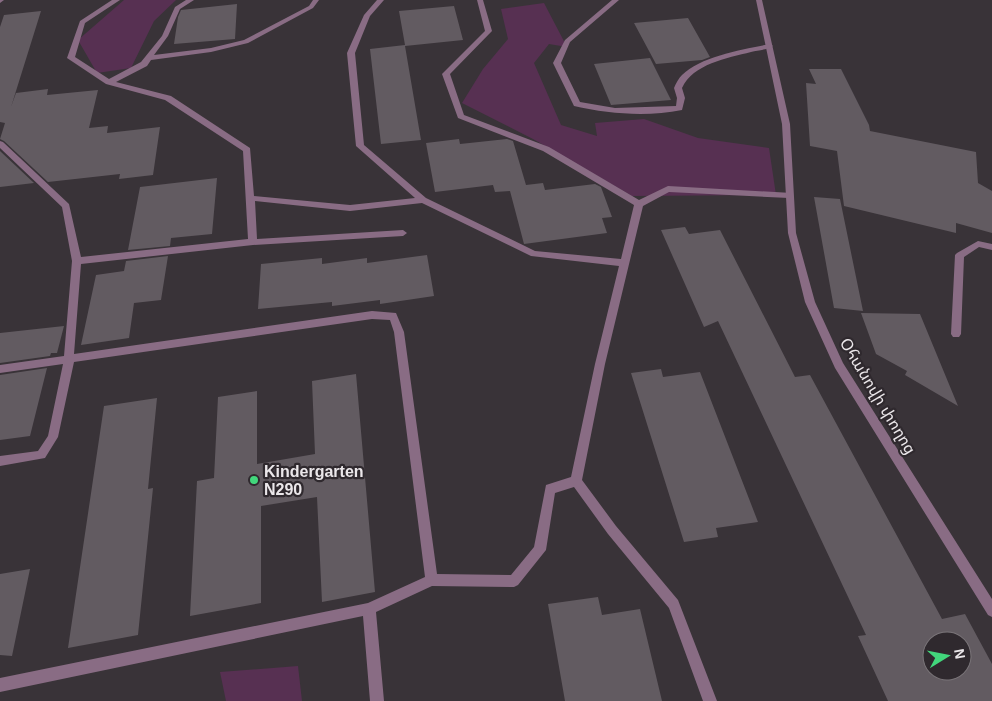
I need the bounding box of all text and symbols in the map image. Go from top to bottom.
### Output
street label: Օհանովի փողոց [836,335,919,457]
place label: Kindergarten N290 [264,463,364,498]
marker: Kindergarten N290 [248,474,260,486]
north arrow [922,631,972,681]
text: N [951,647,969,660]

